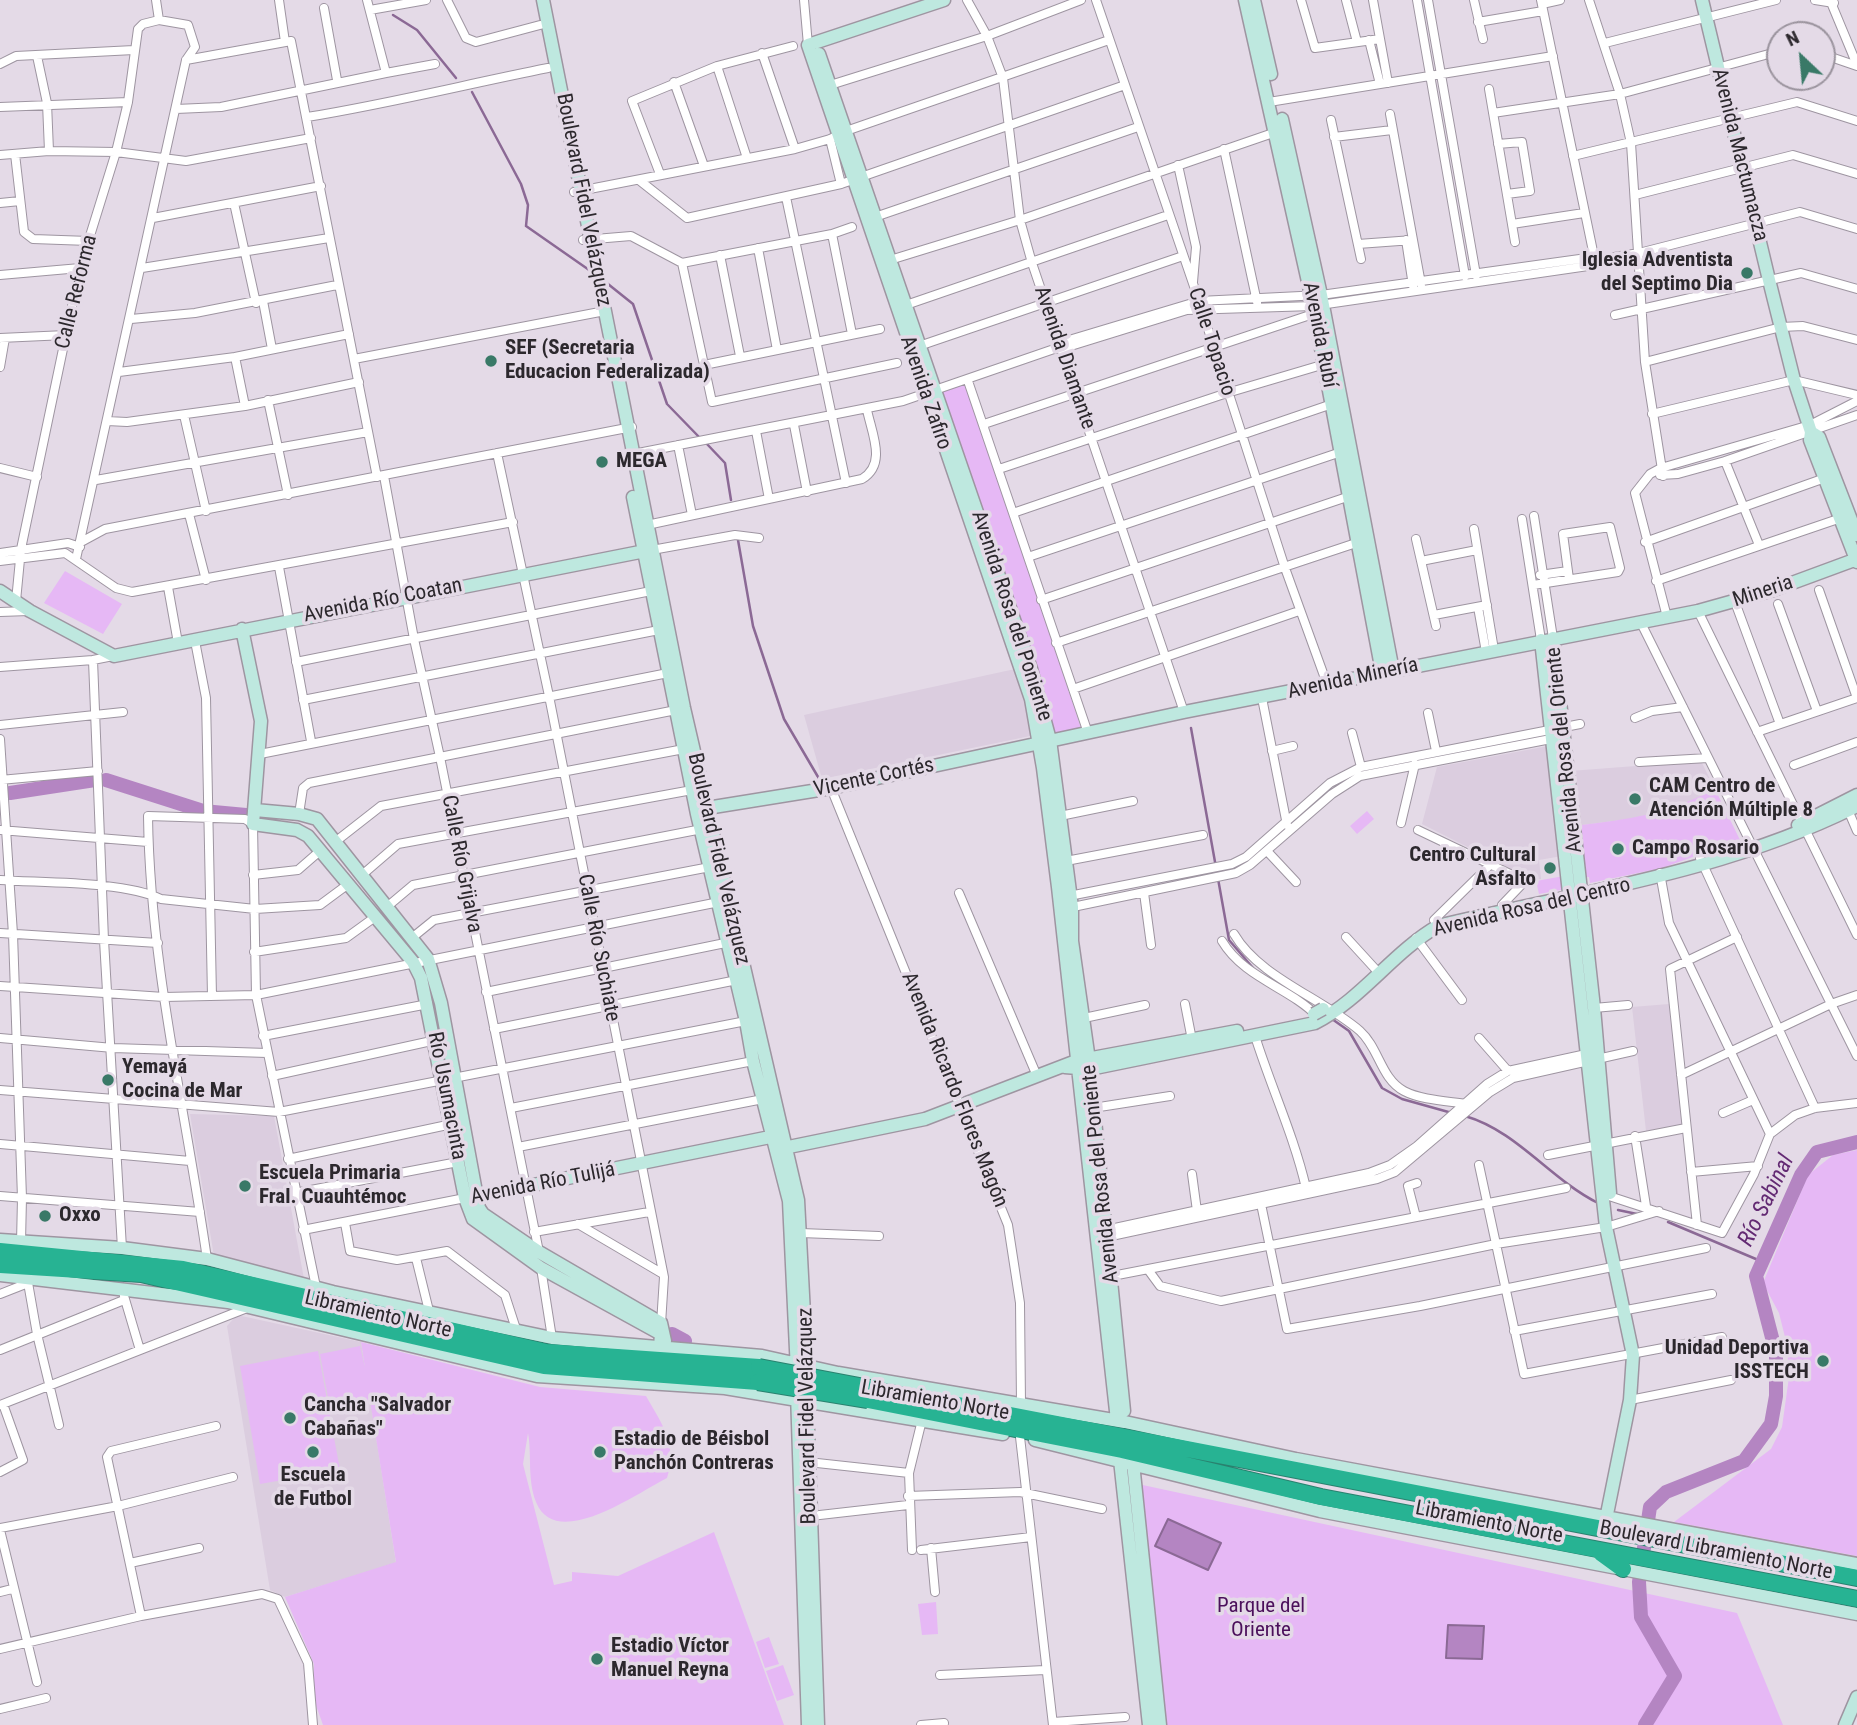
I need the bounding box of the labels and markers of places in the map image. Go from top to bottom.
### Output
place label: Iglesia Adventista del Septimo Dia [1582,248,1733,298]
marker: Iglesia Adventista del Septimo Dia [1739,265,1755,281]
place label: SEF (Secretaria Educacion Federalizada) [505,336,710,386]
marker: SEF (Secretaria Educacion Federalizada) [483,353,499,369]
place label: MEGA [616,449,667,475]
marker: MEGA [594,454,610,470]
place label: CAM Centro de Atención Múltiple 8 [1649,774,1813,824]
marker: CAM Centro de Atención Múltiple 8 [1627,791,1643,807]
place label: Campo Rosario [1632,836,1759,862]
marker: Campo Rosario [1610,841,1626,857]
place label: Centro Cultural Asfalto [1409,843,1536,893]
marker: Centro Cultural Asfalto [1542,860,1558,876]
place label: Yemayá Cocina de Mar [122,1055,243,1105]
marker: Yemayá Cocina de Mar [100,1072,116,1088]
place label: Escuela Primaria Fral. Cuauhtémoc [259,1161,407,1211]
marker: Escuela Primaria Fral. Cuauhtémoc [237,1178,253,1194]
place label: Oxxo [59,1203,101,1229]
marker: Oxxo [37,1208,53,1224]
place label: Unidad Deportiva ISSTECH [1665,1336,1809,1386]
marker: Unidad Deportiva ISSTECH [1815,1353,1831,1369]
place label: Cancha "Salvador Cabañas" [304,1393,451,1443]
marker: Cancha "Salvador Cabañas" [282,1410,298,1426]
place label: Estadio de Béisbol Panchón Contreras [614,1427,774,1477]
marker: Escuela de Futbol [305,1444,321,1460]
marker: Estadio de Béisbol Panchón Contreras [592,1444,608,1460]
place label: Escuela de Futbol [274,1463,352,1513]
place label: Estadio Víctor Manuel Reyna [611,1634,729,1684]
marker: Estadio Víctor Manuel Reyna [589,1651,605,1667]

